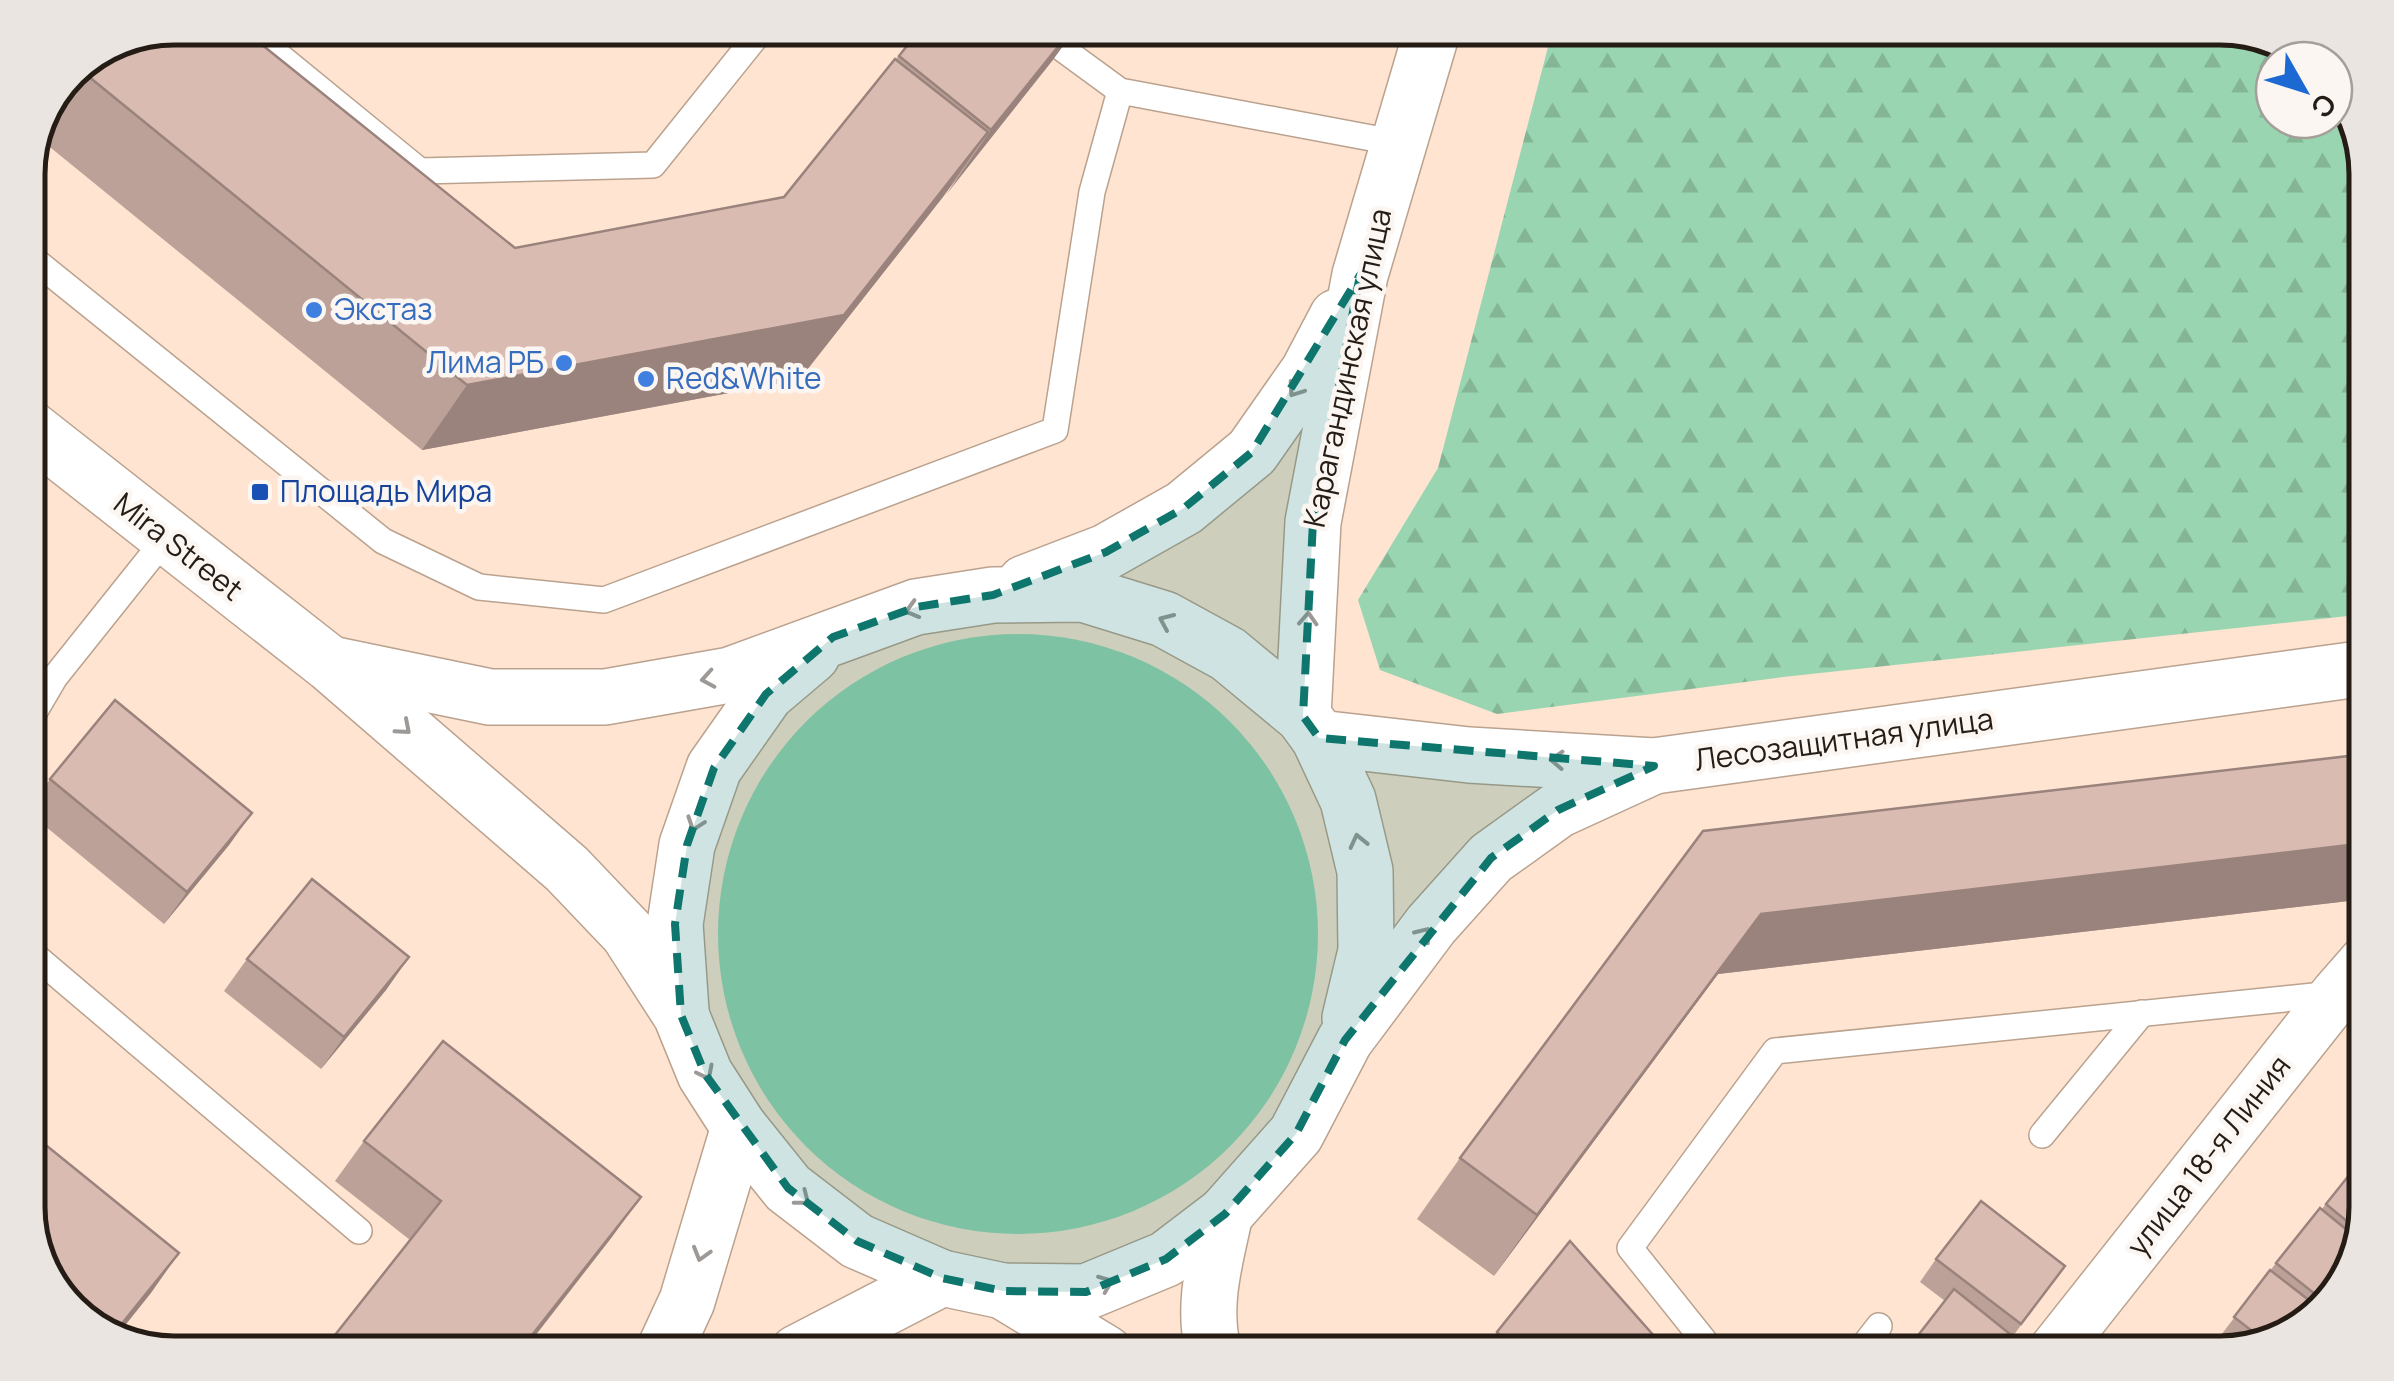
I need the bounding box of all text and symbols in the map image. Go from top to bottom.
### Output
north arrow [2254,40,2354,140]
text: С [2303,86,2345,126]
street label: Карагандинская улица [1293,205,1400,531]
place label: Экстаз [334,288,432,329]
marker: Экстаз [303,299,325,321]
place label: Лима РБ [426,341,544,382]
marker: Лима РБ [553,352,575,374]
place label: Red&White [666,357,822,398]
marker: Red&White [635,368,657,390]
one-way arrow [1289,379,1307,398]
place label: Площадь Мира [280,470,492,511]
marker: Площадь Мира [249,481,271,503]
street label: Mira Street [106,482,252,609]
one-way arrow [903,598,921,619]
one-way arrow [1297,610,1318,626]
one-way arrow [1158,613,1176,633]
one-way arrow [700,668,716,689]
street label: Лесозащитная улица [1692,697,1996,780]
one-way arrow [392,717,411,735]
one-way arrow [1548,750,1564,771]
one-way arrow [686,814,706,831]
one-way arrow [1349,833,1370,850]
one-way arrow [1412,927,1430,945]
street label: улица 18-я Линия [2116,1046,2299,1264]
one-way arrow [694,1062,713,1080]
one-way arrow [792,1188,810,1205]
one-way arrow [692,1245,713,1262]
one-way arrow [1097,1275,1114,1295]

